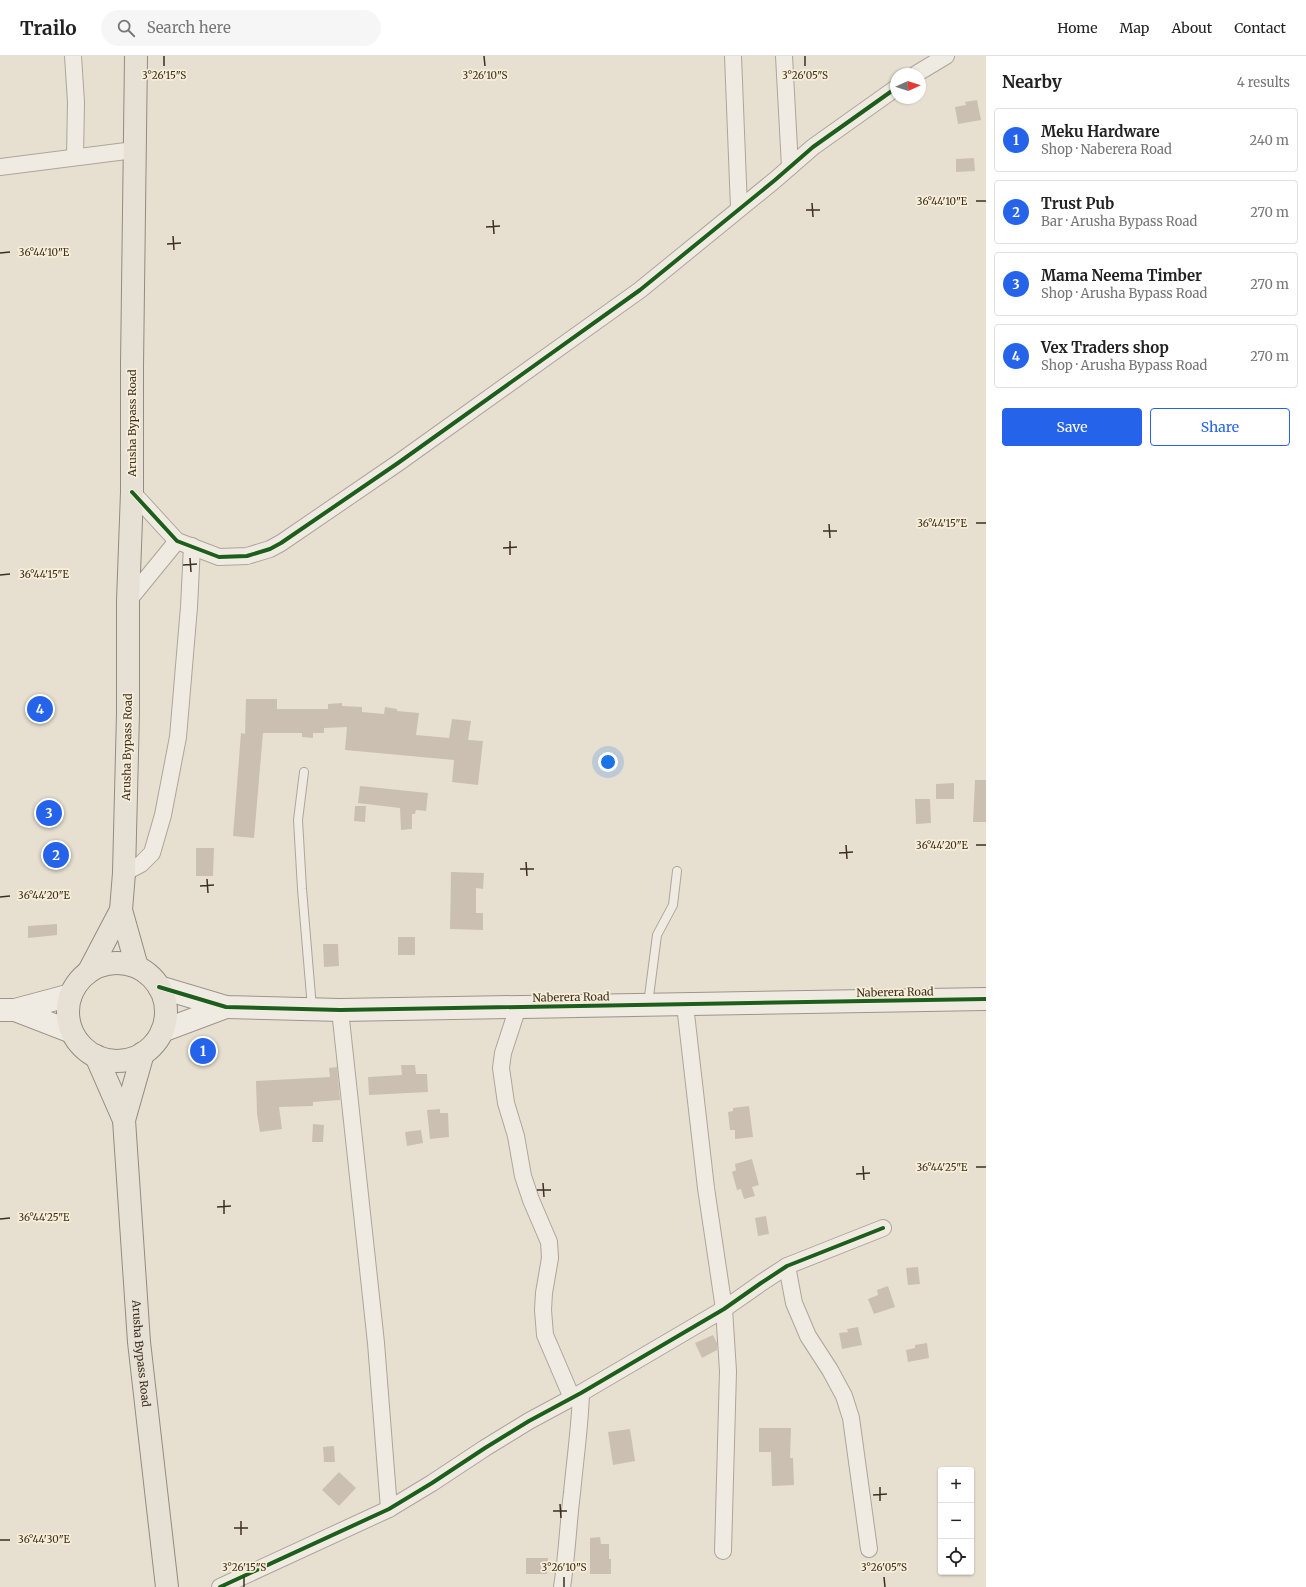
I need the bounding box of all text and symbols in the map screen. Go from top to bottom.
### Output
search box [101,10,381,46]
text: Trailo [20,16,77,40]
icon: search [115,17,137,39]
text: Search here [147,18,231,37]
text: Home [1057,19,1098,37]
text: Map [1120,19,1149,37]
text: About [1171,19,1212,37]
text: Contact [1234,19,1286,37]
north arrow [890,68,926,104]
text: 3°26'15"S [142,69,186,82]
text: 3°26'10"S [463,69,508,82]
text: 3°26'05"S [782,69,828,82]
text: Nearby [1002,71,1062,93]
text: 4 results [1237,74,1290,91]
text: Meku Hardware [1041,122,1160,141]
text: 1 [1013,132,1019,149]
text: 240 m [1249,132,1289,149]
text: Shop · Naberera Road [1041,141,1172,158]
text: Trust Pub [1041,194,1114,213]
text: 36°44'10"E [917,195,968,208]
text: 2 [1012,204,1020,221]
text: 270 m [1250,204,1289,221]
text: Bar · Arusha Bypass Road [1041,213,1197,230]
text: 36°44'10"E [19,246,70,259]
text: Mama Neema Timber [1041,266,1202,285]
text: 3 [1012,276,1020,293]
text: 270 m [1250,276,1289,293]
text: Shop · Arusha Bypass Road [1041,285,1207,302]
text: Vex Traders shop [1041,338,1169,357]
text: 4 [1012,348,1020,365]
text: 270 m [1250,348,1289,365]
text: Shop · Arusha Bypass Road [1041,357,1207,374]
street label: Arusha Bypass Road [125,369,139,478]
button: Save [1002,408,1142,446]
button: Share [1150,408,1290,446]
text: 36°44'15"E [917,517,967,530]
text: 36°44'15"E [19,568,69,581]
street label: Arusha Bypass Road [119,693,135,802]
pin: 4 [27,694,53,724]
your location [598,752,618,772]
pin: 3 [36,798,62,828]
text: 36°44'20"E [916,839,969,852]
pin: 2 [43,840,69,870]
text: 36°44'20"E [18,889,71,902]
street label: Naberera Road [856,984,934,1000]
street label: Naberera Road [532,989,610,1005]
pin: 1 [190,1036,216,1066]
text: 36°44'25"E [917,1161,968,1174]
text: 36°44'25"E [19,1211,70,1224]
street label: Arusha Bypass Road [129,1298,153,1408]
map controls [938,1467,974,1575]
button: + [938,1467,974,1503]
button: − [938,1503,974,1539]
text: 36°44'30"E [18,1533,71,1546]
button: locate [938,1539,974,1575]
text: 3°26'15"S [222,1561,266,1574]
text: 3°26'10"S [542,1561,587,1574]
text: 3°26'05"S [861,1561,907,1574]

